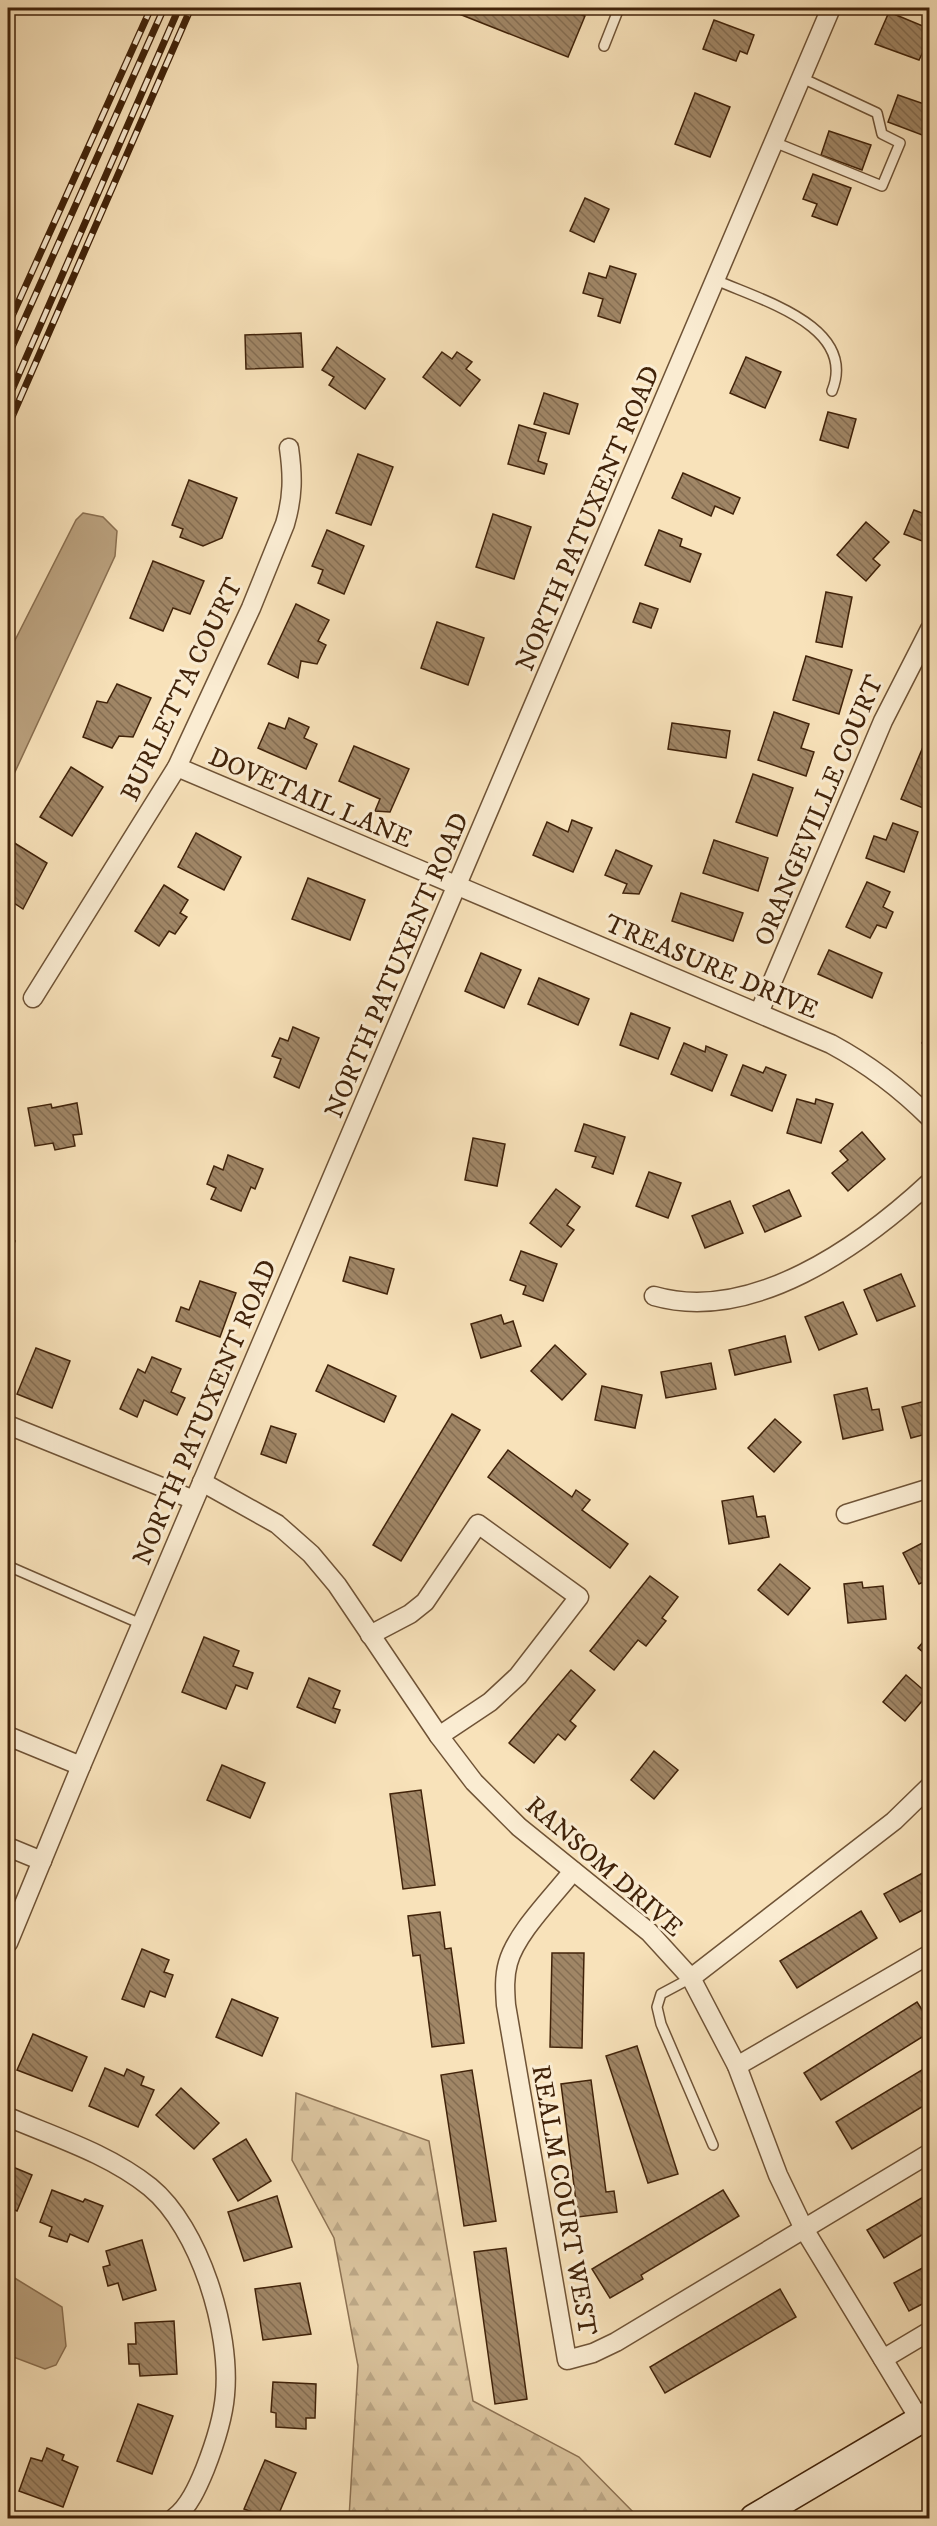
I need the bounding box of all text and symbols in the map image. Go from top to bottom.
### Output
street label: NORTH PATUXENT ROAD [509,361,668,676]
street label: BURLETTA COURT [114,572,251,807]
street label: ORANGEVILLE COURT [747,670,892,951]
street label: DOVETAIL LANE [203,741,417,856]
street label: NORTH PATUXENT ROAD [318,808,477,1123]
street label: TREASURE DRIVE [600,907,823,1027]
street label: NORTH PATUXENT ROAD [126,1255,285,1570]
street label: RANSOM DRIVE [518,1790,690,1945]
street label: REALM COURT WEST [523,2062,604,2338]

